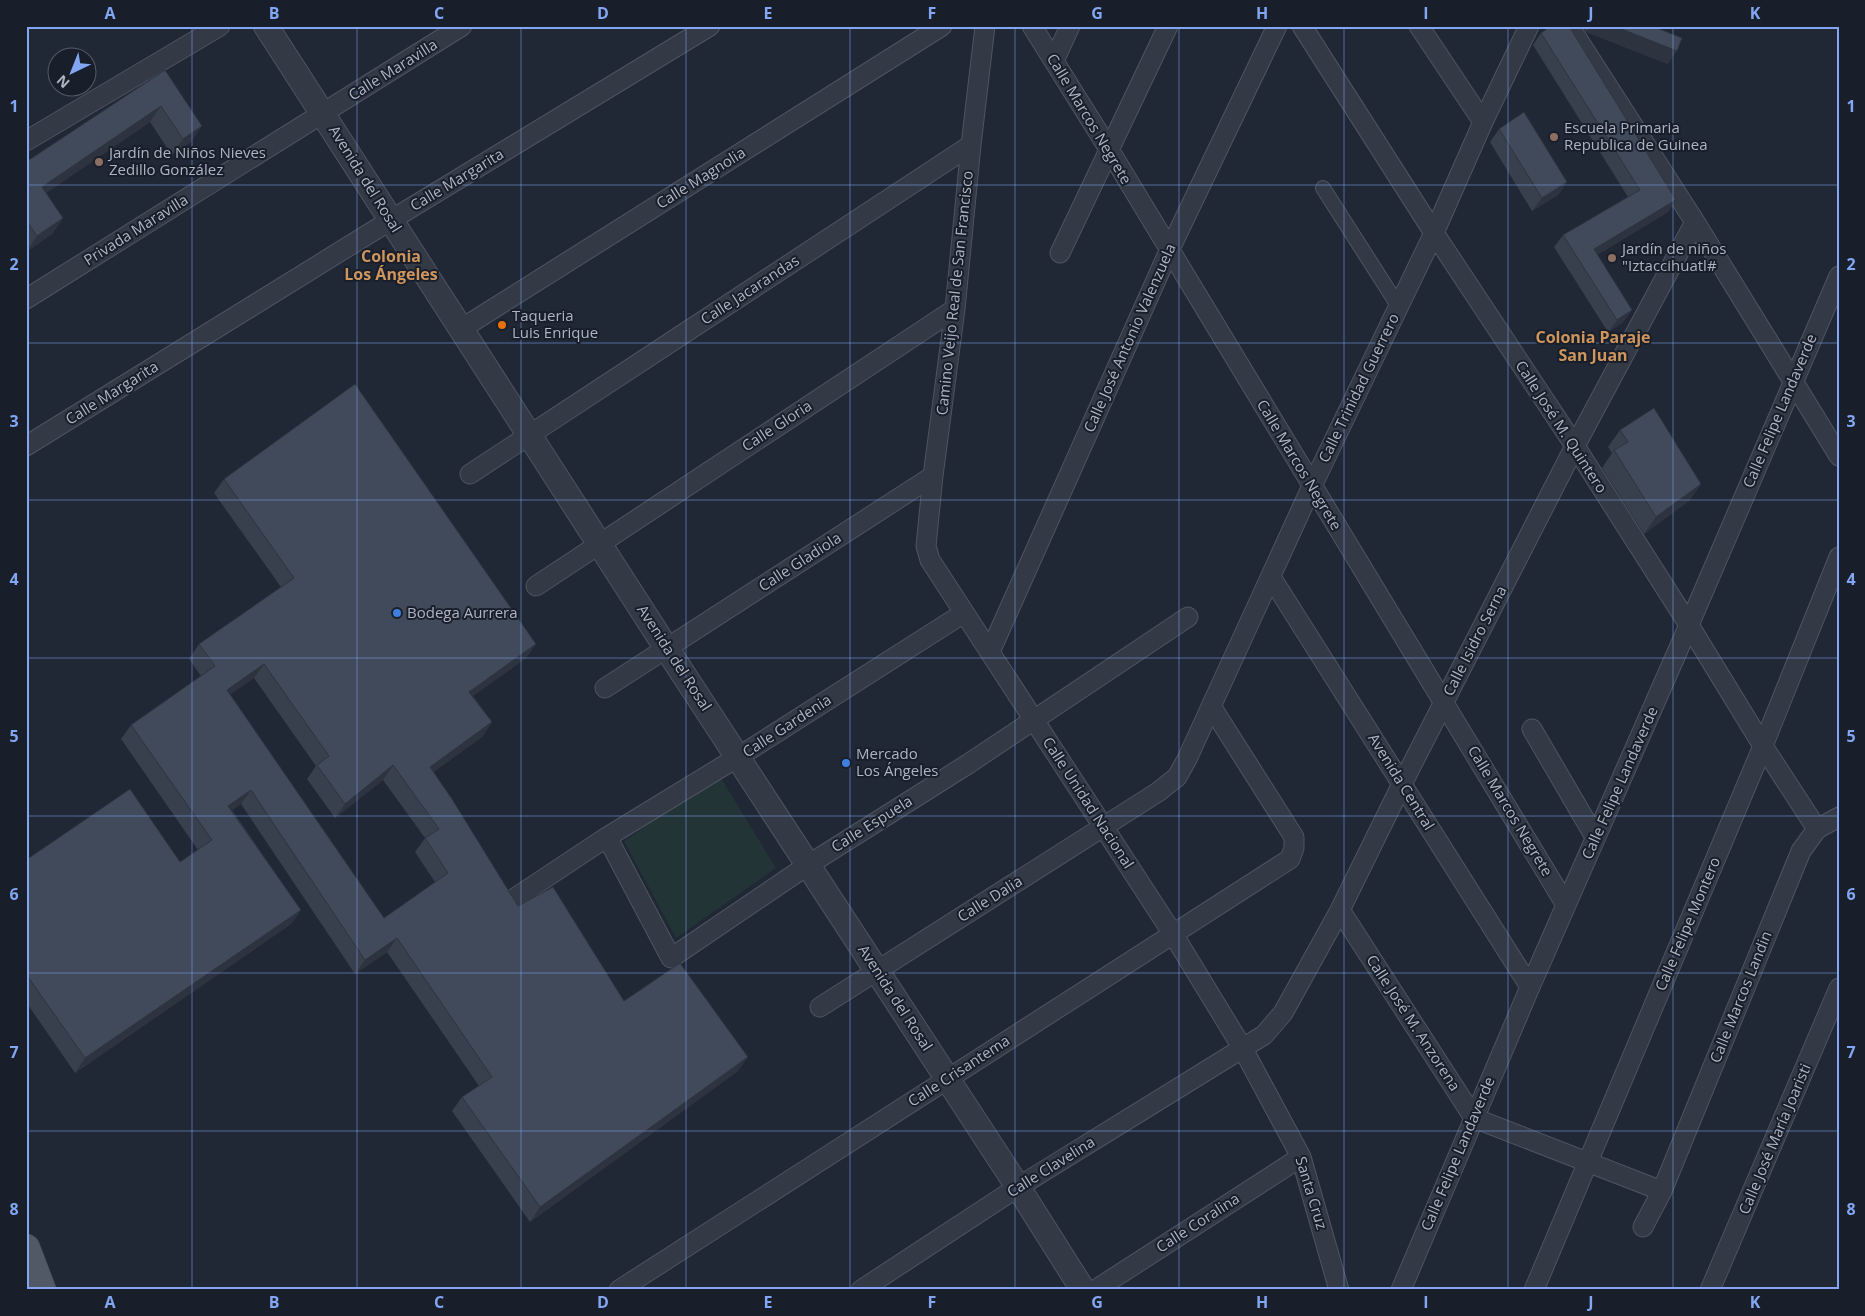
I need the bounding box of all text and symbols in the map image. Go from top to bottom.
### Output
text: A [104,2,116,24]
text: B [269,2,279,24]
text: C [434,2,444,24]
text: D [597,2,609,24]
text: E [764,2,773,24]
text: F [928,2,936,24]
text: G [1091,2,1103,24]
text: H [1256,2,1268,24]
text: I [1423,2,1429,24]
text: J [1586,2,1594,24]
text: K [1750,2,1761,24]
street label: Calle Maravilla [344,34,441,104]
north arrow [48,48,98,98]
street label: Calle Marcos Negrete [1043,49,1137,188]
text: N [52,71,73,93]
text: 1 [9,95,19,117]
text: 1 [1846,95,1856,117]
place label: Escuela Primaria Republica de Guinea [1564,117,1708,154]
street label: Avenida del Rosal [325,121,407,236]
marker: Escuela Primaria Republica de Guinea [1548,131,1560,143]
place label: Jardín de Niños Nieves Zedillo González [107,142,266,179]
street label: Calle Magnolia [652,142,749,213]
street label: Calle Margarita [406,143,507,215]
marker: Jardín de Niños Nieves Zedillo González [93,156,105,168]
street label: Camino Veijo Real de San Francisco [931,170,977,416]
street label: Privada Maravilla [79,189,192,269]
place label: Jardín de niños "Iztaccihuatl# [1620,238,1726,275]
street label: Calle José Antonio Valenzuela [1078,240,1180,435]
district label: Colonia Los Ángeles [344,245,438,285]
street label: Calle Jacarandas [696,250,803,329]
marker: Jardín de niños "Iztaccihuatl# [1606,252,1618,264]
text: 2 [9,253,19,275]
text: 2 [1846,253,1856,275]
place label: Taqueria Luis Enrique [512,305,598,342]
street label: Calle Trinidad Guerrero [1313,310,1403,466]
marker: Taqueria Luis Enrique [496,319,508,331]
district label: Colonia Paraje San Juan [1535,326,1651,366]
street label: Calle Felipe Landaverde [1738,331,1821,491]
street label: Calle Margarita [61,356,162,429]
street label: Calle José M. Quintero [1511,356,1612,497]
street label: Calle Gloria [738,395,815,455]
street label: Calle Marcos Negrete [1253,395,1347,534]
text: 3 [9,410,19,432]
text: 3 [1846,410,1856,432]
street label: Calle Gladiola [754,527,845,595]
text: 4 [9,568,19,590]
text: 4 [1846,568,1856,590]
street label: Calle Isidro Serna [1438,582,1511,699]
street label: Avenida del Rosal [633,601,717,714]
place label: Bodega Aurrera [407,602,518,622]
marker: Bodega Aurrera [391,607,403,619]
street label: Calle Gardenia [738,689,835,761]
street label: Calle Felipe Landaverde [1576,703,1662,862]
text: 5 [9,725,19,747]
text: 5 [1846,725,1856,747]
street label: Avenida Central [1364,729,1440,834]
street label: Calle Unidad Nacional [1039,733,1139,872]
street label: Calle Marcos Negrete [1464,741,1558,880]
place label: Mercado Los Ángeles [856,743,939,780]
marker: Mercado Los Ángeles [840,757,852,769]
street label: Calle Espuela [827,790,916,856]
street label: Calle Felipe Montero [1650,854,1724,994]
street label: Calle Dalia [953,870,1026,926]
text: 6 [9,883,19,905]
text: 6 [1846,883,1856,905]
street label: Calle Marcos Landin [1704,928,1776,1065]
street label: Avenida del Rosal [854,941,938,1054]
street label: Calle José M. Anzorena [1362,951,1465,1094]
street label: Calle Crisantema [904,1030,1013,1111]
text: 7 [9,1041,19,1063]
text: 7 [1846,1041,1856,1063]
street label: Calle José María Joaristi [1733,1060,1815,1217]
street label: Calle Felipe Landaverde [1416,1074,1499,1234]
street label: Calle Clavelina [1003,1131,1098,1201]
street label: Santa Cruz [1291,1154,1333,1232]
street label: Calle Coralina [1152,1188,1243,1257]
text: 8 [9,1198,19,1220]
text: 8 [1846,1198,1856,1220]
text: A [104,1291,116,1313]
text: B [269,1291,279,1313]
text: C [434,1291,444,1313]
text: D [597,1291,609,1313]
text: E [764,1291,773,1313]
text: F [928,1291,936,1313]
text: G [1091,1291,1103,1313]
text: H [1256,1291,1268,1313]
text: I [1423,1291,1429,1313]
text: J [1586,1291,1594,1313]
text: K [1750,1291,1761,1313]

